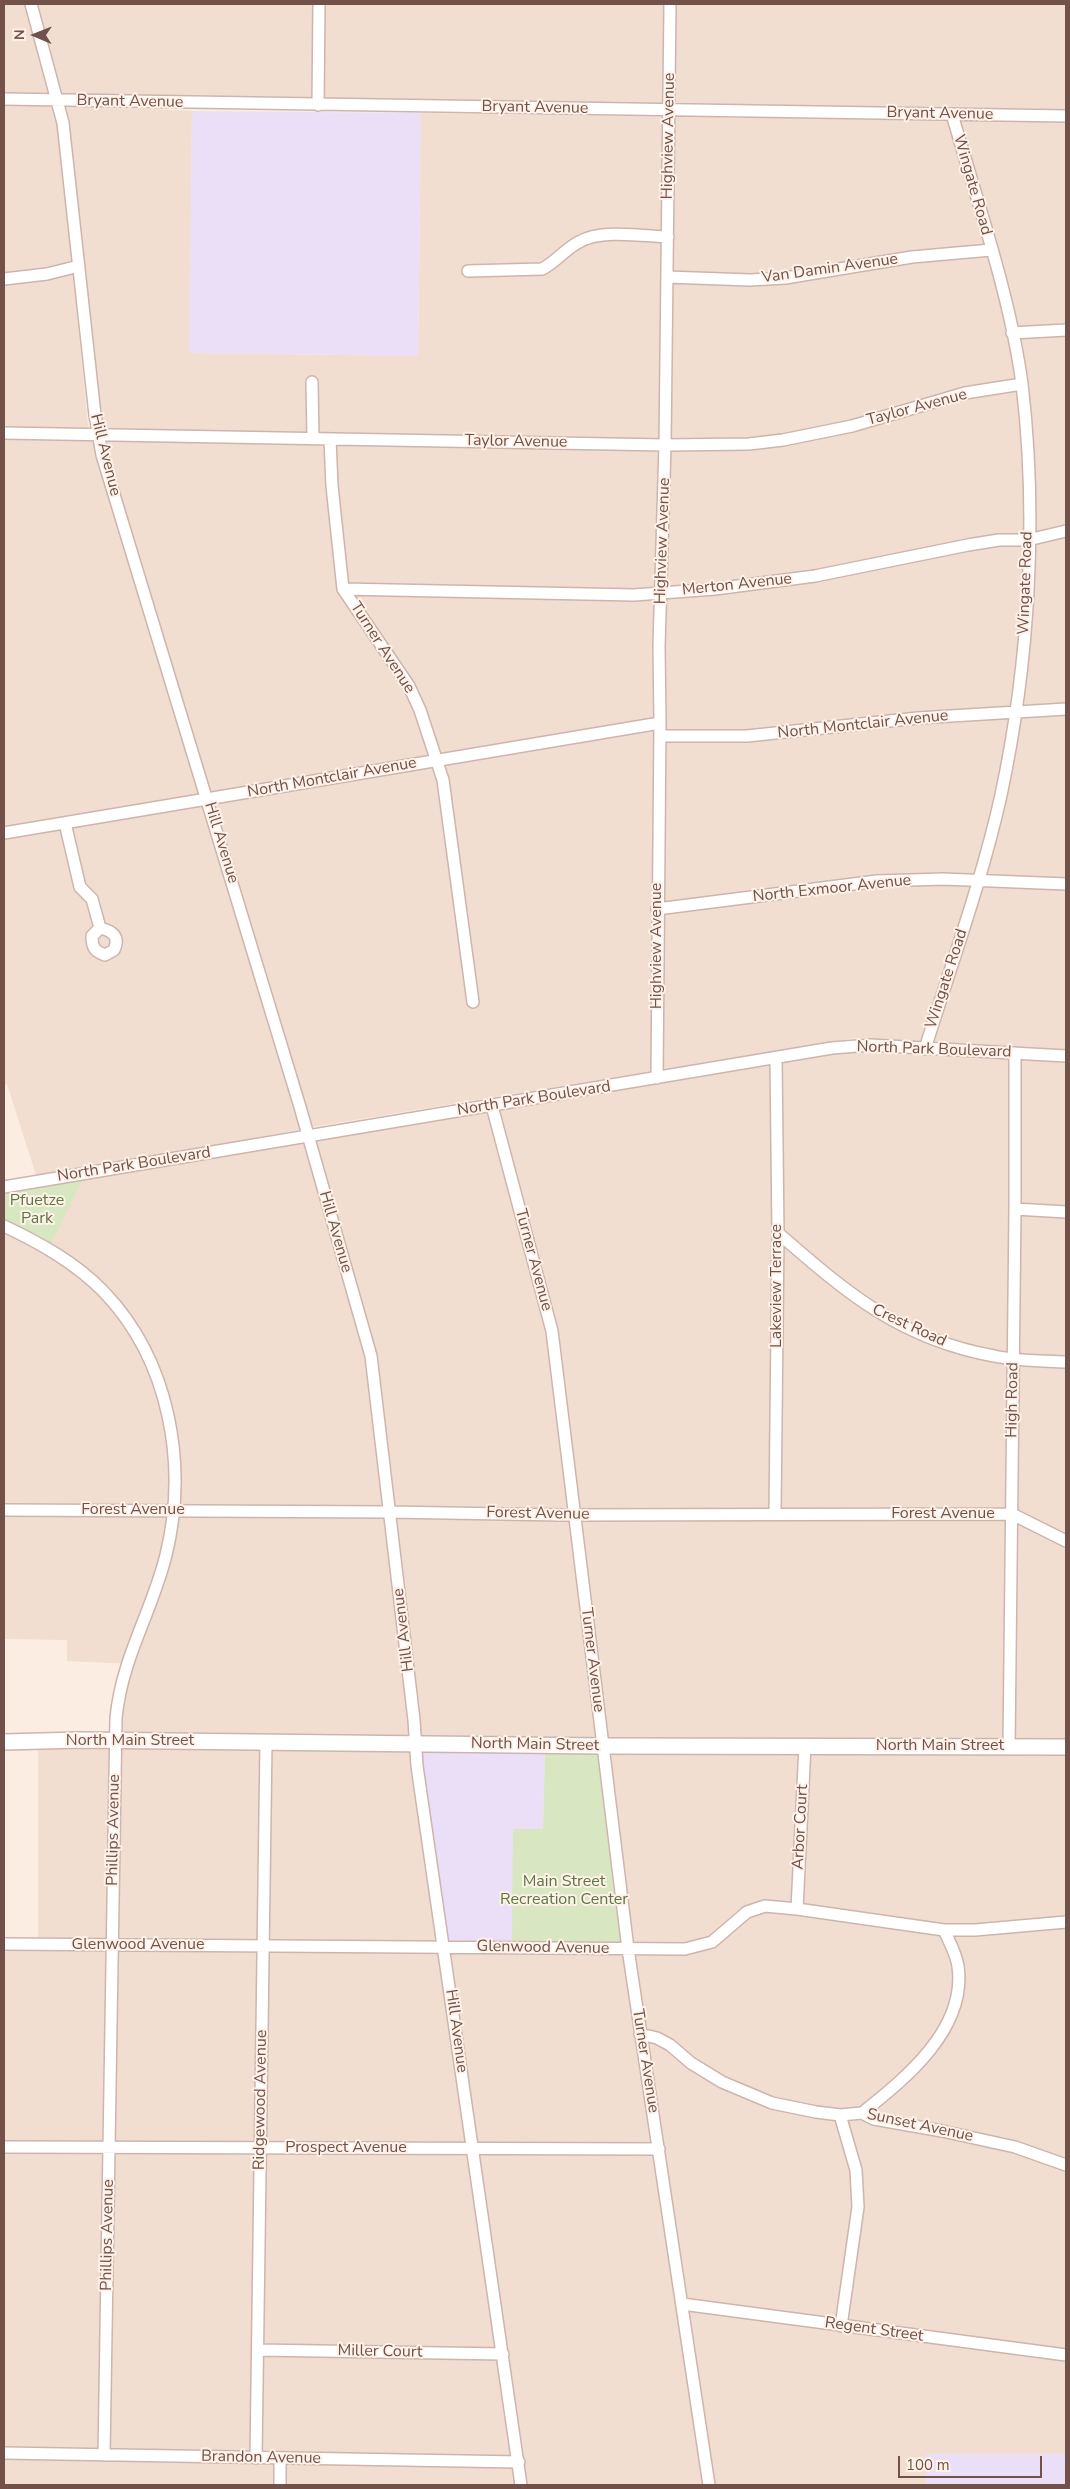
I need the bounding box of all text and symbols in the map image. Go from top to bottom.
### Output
north arrow [10,10,60,60]
text: N [10,29,29,40]
street label: Highview Avenue [658,73,680,199]
street label: Bryant Avenue [76,91,184,113]
street label: Bryant Avenue [481,97,589,119]
street label: Bryant Avenue [886,103,994,125]
street label: Wingate Road [948,133,996,237]
street label: Van Damin Avenue [761,250,899,288]
street label: Taylor Avenue [865,385,969,431]
street label: Hill Avenue [86,412,124,498]
street label: Taylor Avenue [464,432,568,452]
street label: Highview Avenue [651,477,675,605]
street label: Wingate Road [1015,531,1037,635]
street label: Merton Avenue [681,570,793,600]
street label: Turner Avenue [345,599,419,697]
street label: North Montclair Avenue [777,706,949,744]
street label: North Montclair Avenue [246,754,418,802]
street label: Hill Avenue [200,800,242,886]
street label: North Exmoor Avenue [752,871,912,907]
street label: Highview Avenue [647,883,667,1009]
street label: Wingate Road [922,927,972,1031]
street label: North Park Boulevard [856,1038,1012,1062]
street label: North Park Boulevard [456,1077,612,1121]
street label: North Park Boulevard [56,1143,212,1187]
street label: Hill Avenue [314,1189,356,1275]
park label: Pfuetze Park [10,1191,64,1229]
street label: Turner Avenue [510,1207,556,1313]
street label: Lakeview Terrace [767,1224,787,1348]
street label: Crest Road [869,1301,949,1351]
street label: High Road [1003,1362,1023,1438]
street label: Forest Avenue [81,1500,185,1520]
street label: Forest Avenue [486,1504,590,1524]
street label: Forest Avenue [891,1504,995,1524]
street label: Hill Avenue [389,1587,419,1673]
street label: Turner Avenue [576,1607,608,1713]
street label: North Main Street [66,1731,194,1751]
street label: North Main Street [471,1734,599,1756]
street label: North Main Street [876,1736,1004,1756]
street label: Phillips Avenue [103,1774,125,1886]
street label: Arbor Court [789,1784,813,1870]
park label: Main Street Recreation Center [500,1872,628,1910]
street label: Glenwood Avenue [72,1935,204,1955]
street label: Glenwood Avenue [476,1937,610,1959]
street label: Hill Avenue [441,1988,471,2074]
street label: Turner Avenue [627,2008,663,2114]
street label: Ridgewood Avenue [250,2030,272,2170]
street label: Sunset Avenue [865,2105,975,2147]
street label: Prospect Avenue [285,2138,407,2158]
street label: Phillips Avenue [97,2179,119,2291]
street label: Regent Street [823,2314,925,2346]
street label: Miller Court [337,2342,423,2362]
scale bar [900,2446,1044,2478]
street label: Brandon Avenue [201,2447,321,2469]
text: 100 m [906,2455,950,2475]

